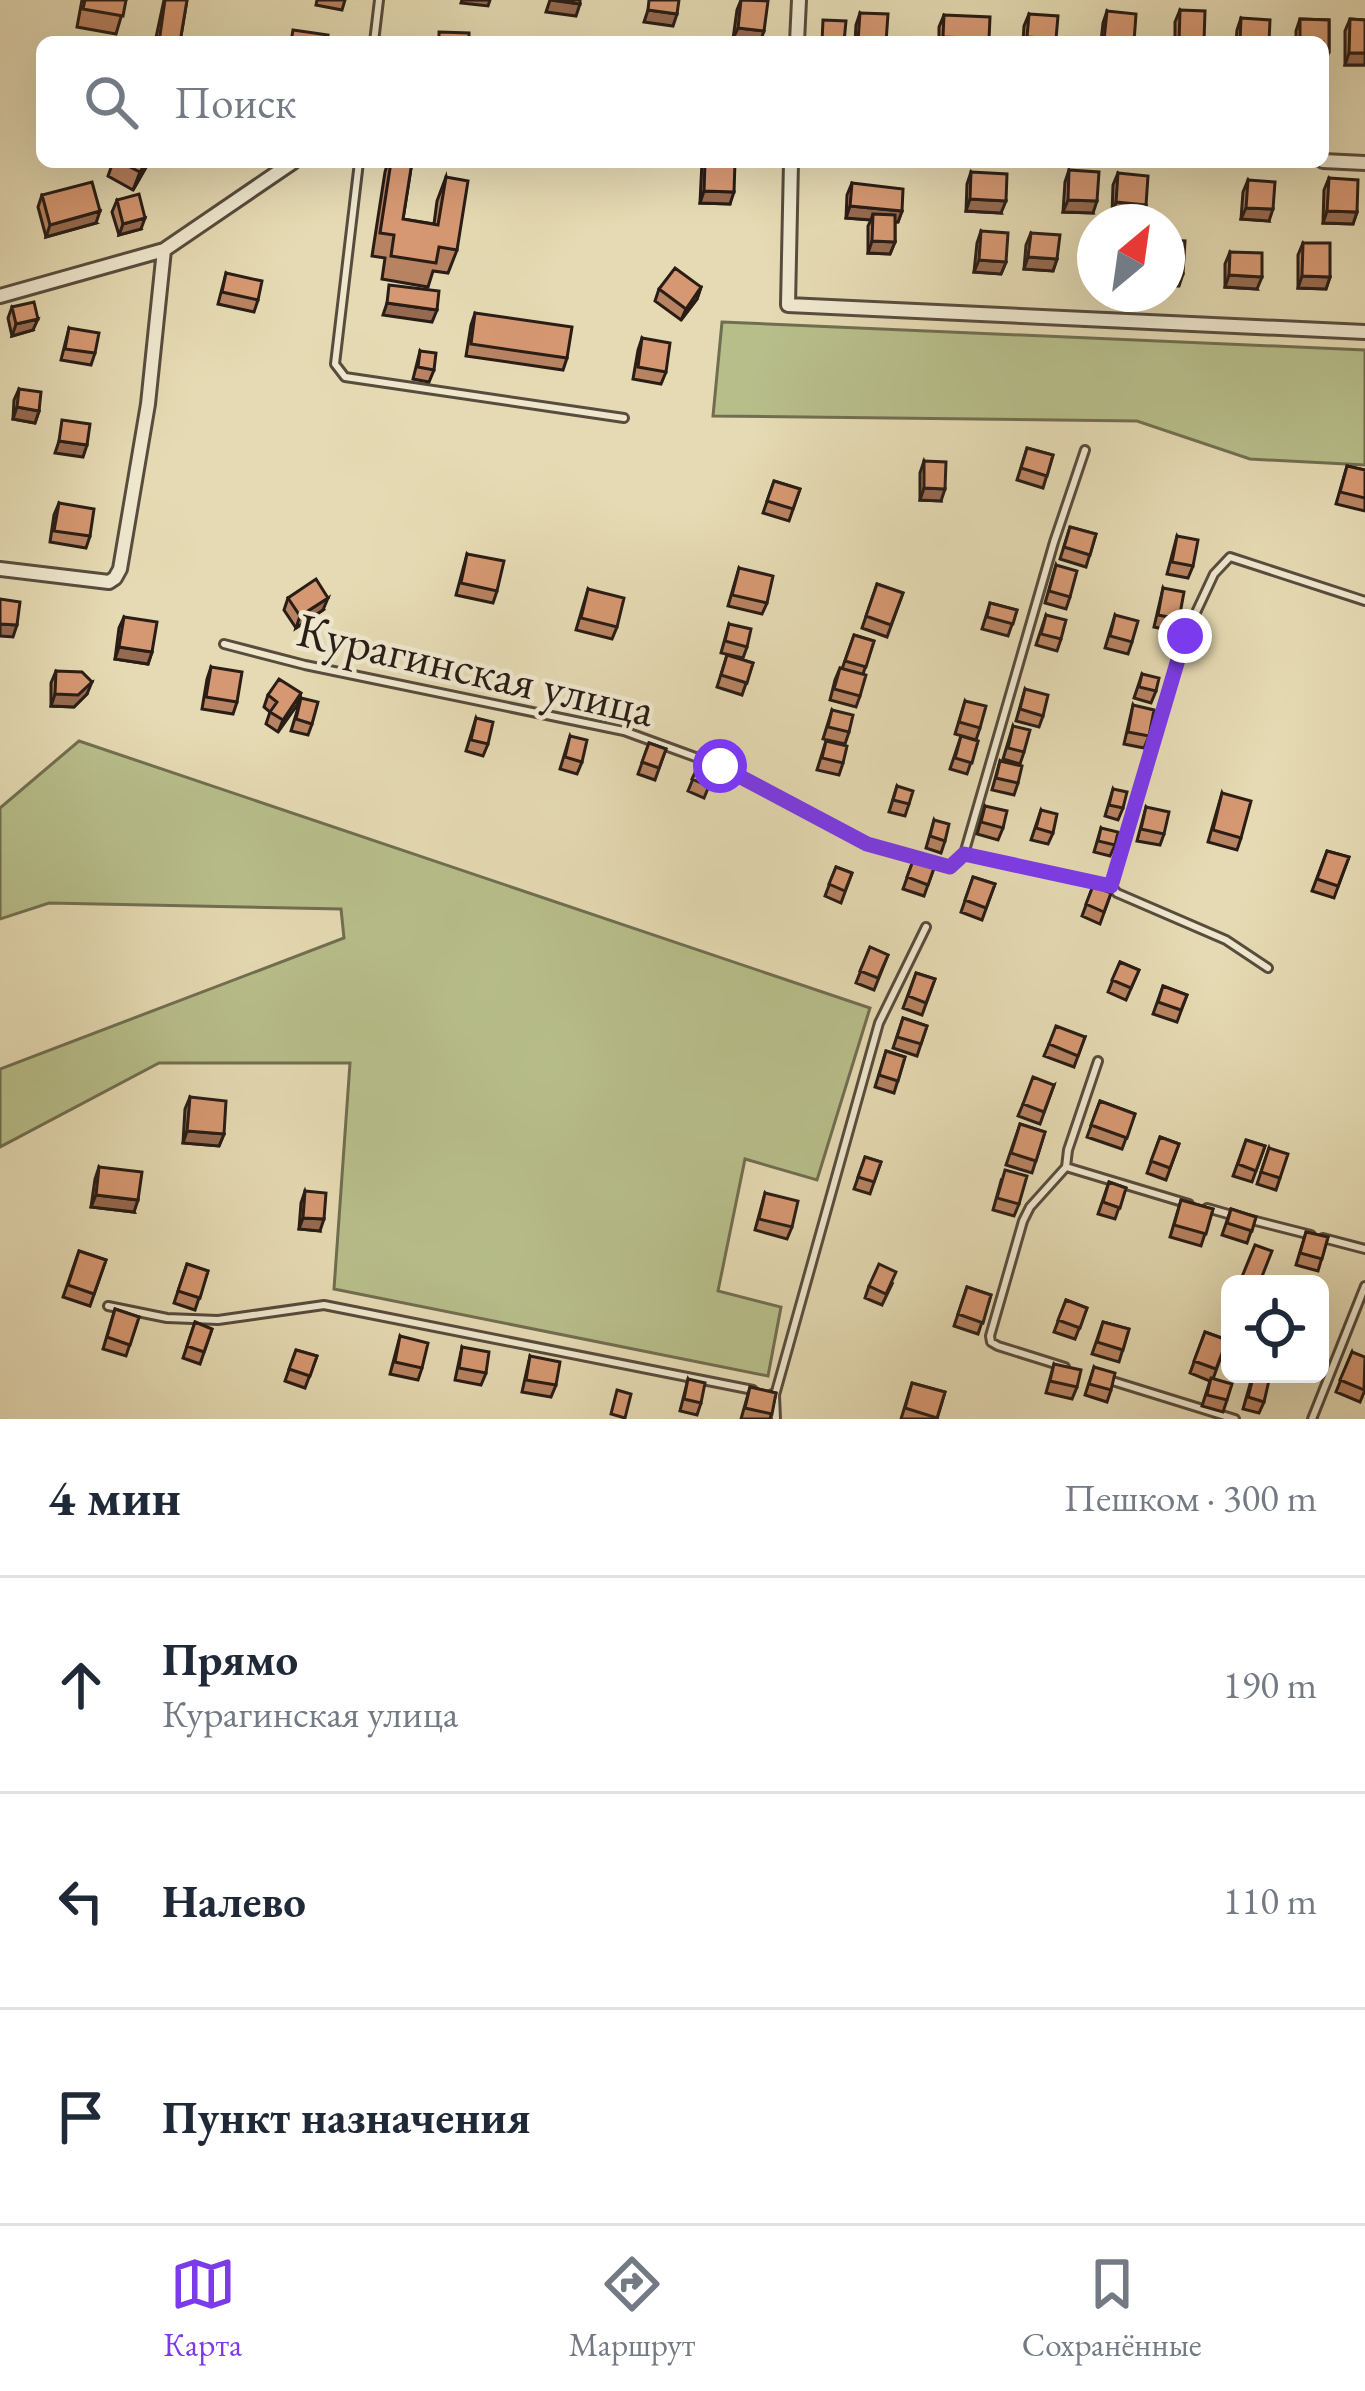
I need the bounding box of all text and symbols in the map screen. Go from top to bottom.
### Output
search box [36,36,1329,168]
icon: search [78,69,144,135]
text: Поиск [174,73,296,131]
north arrow [1077,204,1185,312]
street label: Курагинская улица [291,598,661,740]
route end [1158,609,1212,663]
route start [693,739,747,793]
map controls [1221,1275,1329,1383]
button: locate [1221,1275,1329,1383]
text: 4 мин [48,1464,181,1530]
text: Пешком · 300 m [1064,1472,1317,1523]
text: Прямо [162,1630,298,1688]
icon: ahead [48,1652,114,1718]
text: 190 m [1223,1659,1317,1710]
text: Курагинская улица [162,1688,458,1739]
icon: left [48,1868,114,1934]
text: Налево [162,1872,306,1930]
text: 110 m [1223,1875,1317,1926]
icon: arrive [48,2084,114,2150]
text: Пункт назначения [162,2088,531,2146]
tab: Карта [163,2251,242,2366]
tab: Маршрут [569,2251,695,2366]
tab: Сохранённые [1022,2251,1202,2366]

